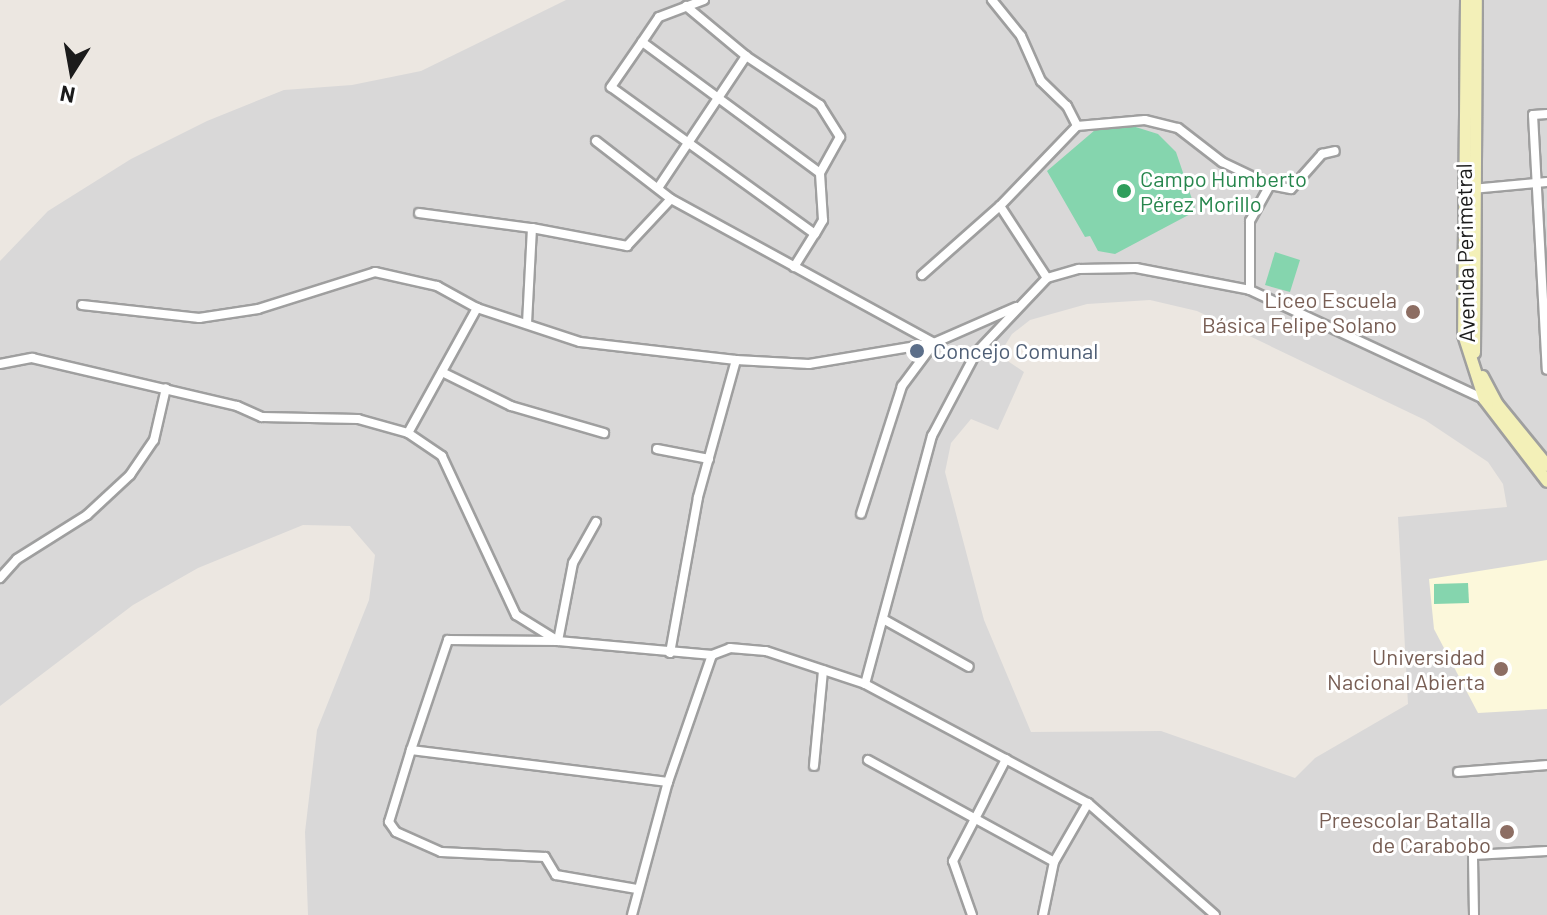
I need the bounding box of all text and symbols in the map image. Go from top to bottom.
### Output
north arrow [32,32,112,112]
text: N [58,81,77,110]
street label: Avenida Perimetral [1450,163,1480,343]
place label: Campo Humberto Pérez Morillo [1140,165,1307,216]
marker: Campo Humberto Pérez Morillo [1115,182,1133,200]
place label: Liceo Escuela Básica Felipe Solano [1202,286,1397,338]
marker: Liceo Escuela Básica Felipe Solano [1404,303,1422,321]
place label: Concejo Comunal [933,338,1098,364]
marker: Concejo Comunal [908,342,926,360]
place label: Universidad Nacional Abierta [1327,643,1485,694]
marker: Universidad Nacional Abierta [1492,660,1510,678]
place label: Preescolar Batalla de Carabobo [1319,806,1491,858]
marker: Preescolar Batalla de Carabobo [1498,823,1516,841]

